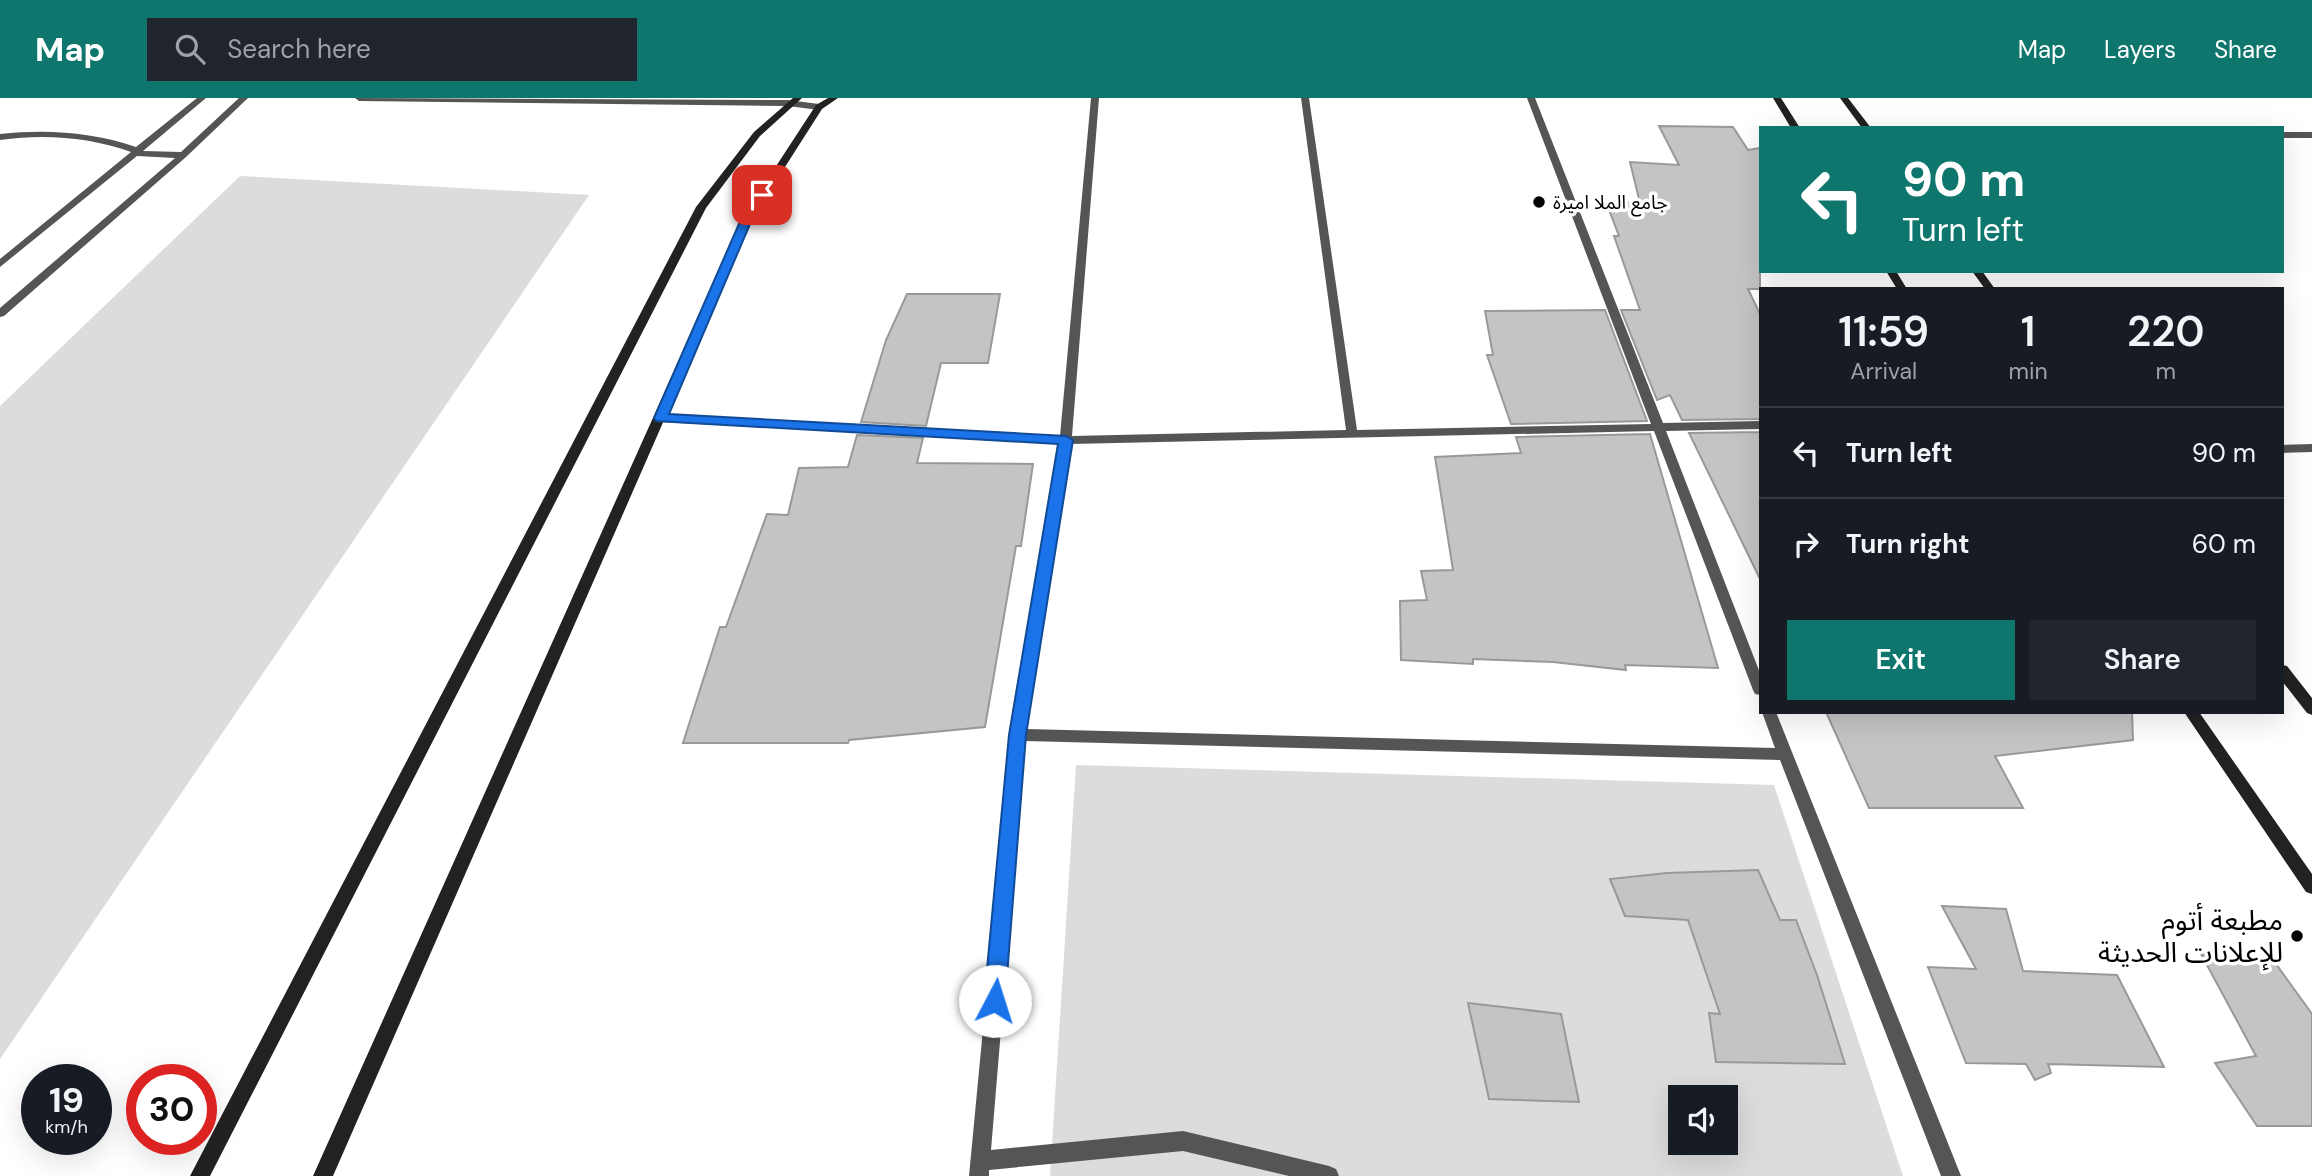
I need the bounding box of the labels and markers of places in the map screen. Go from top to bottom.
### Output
pin [732,165,792,225]
place label: جامع الملا اميرة [1553,190,1668,217]
marker: جامع الملا اميرة [1531,194,1547,210]
place label: مطبعة أتوم للإعلانات الحديثة [2098,902,2283,971]
marker: مطبعة أتوم للإعلانات الحديثة [2289,928,2305,944]

